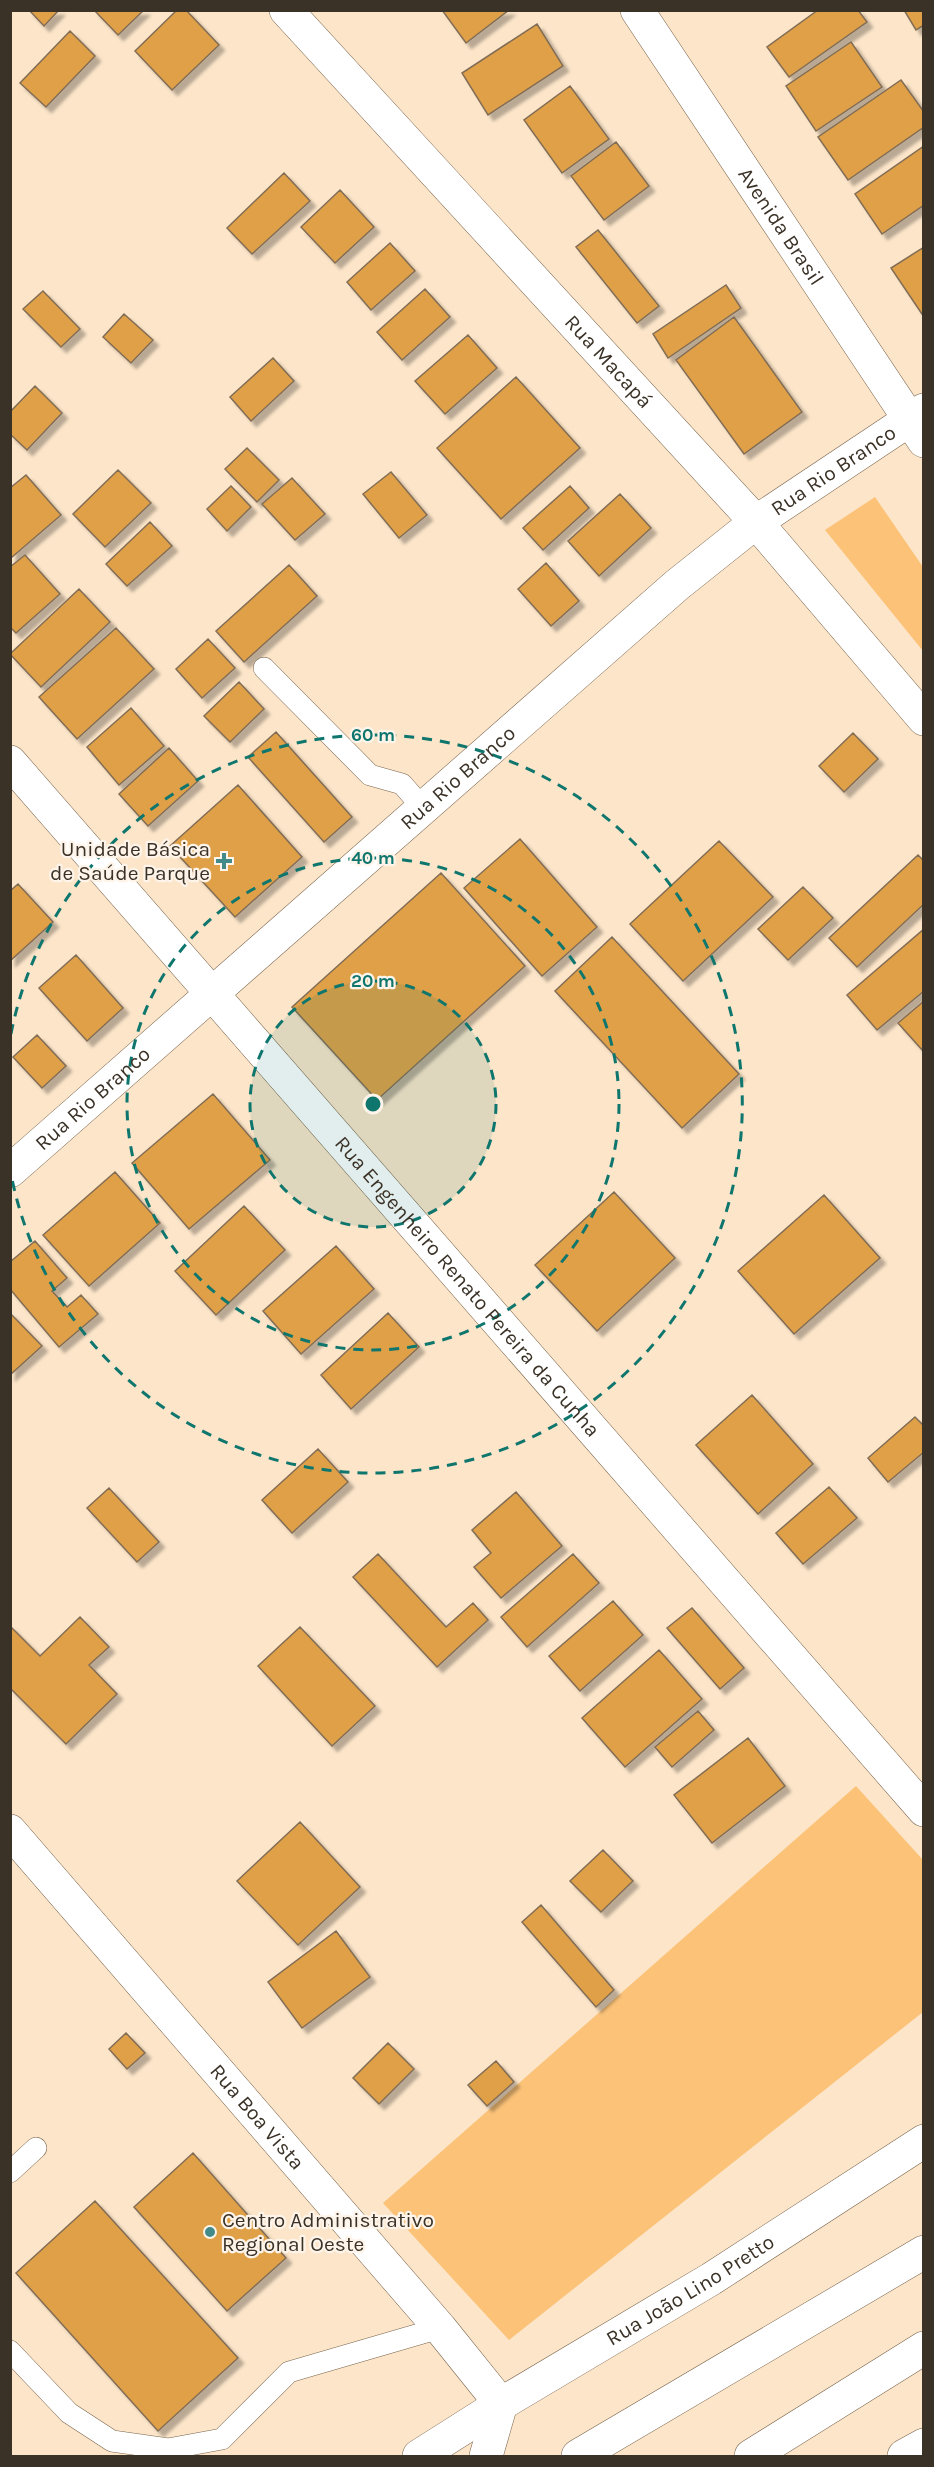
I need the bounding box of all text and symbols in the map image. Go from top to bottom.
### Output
street label: Avenida Brasil [733,163,829,290]
street label: Rua Macapá [560,310,657,413]
street label: Rua Rio Branco [766,420,900,521]
street label: Rua Rio Branco [395,721,520,835]
text: 60 m [351,724,395,746]
place label: Unidade Básica de Saúde Parque [50,837,210,885]
text: 40 m [351,847,395,869]
marker: Unidade Básica de Saúde Parque [215,852,233,870]
text: 20 m [351,970,395,992]
street label: Rua Rio Branco [30,1042,155,1155]
centre of rings [363,1094,383,1114]
street label: Rua Engenheiro Renato Pereira da Cunha [330,1131,605,1442]
street label: Rua Boa Vista [205,2059,310,2175]
place label: Centro Administrativo Regional Oeste [222,2208,434,2256]
marker: Centro Administrativo Regional Oeste [203,2225,217,2239]
street label: Rua João Lino Pretto [602,2229,779,2351]

